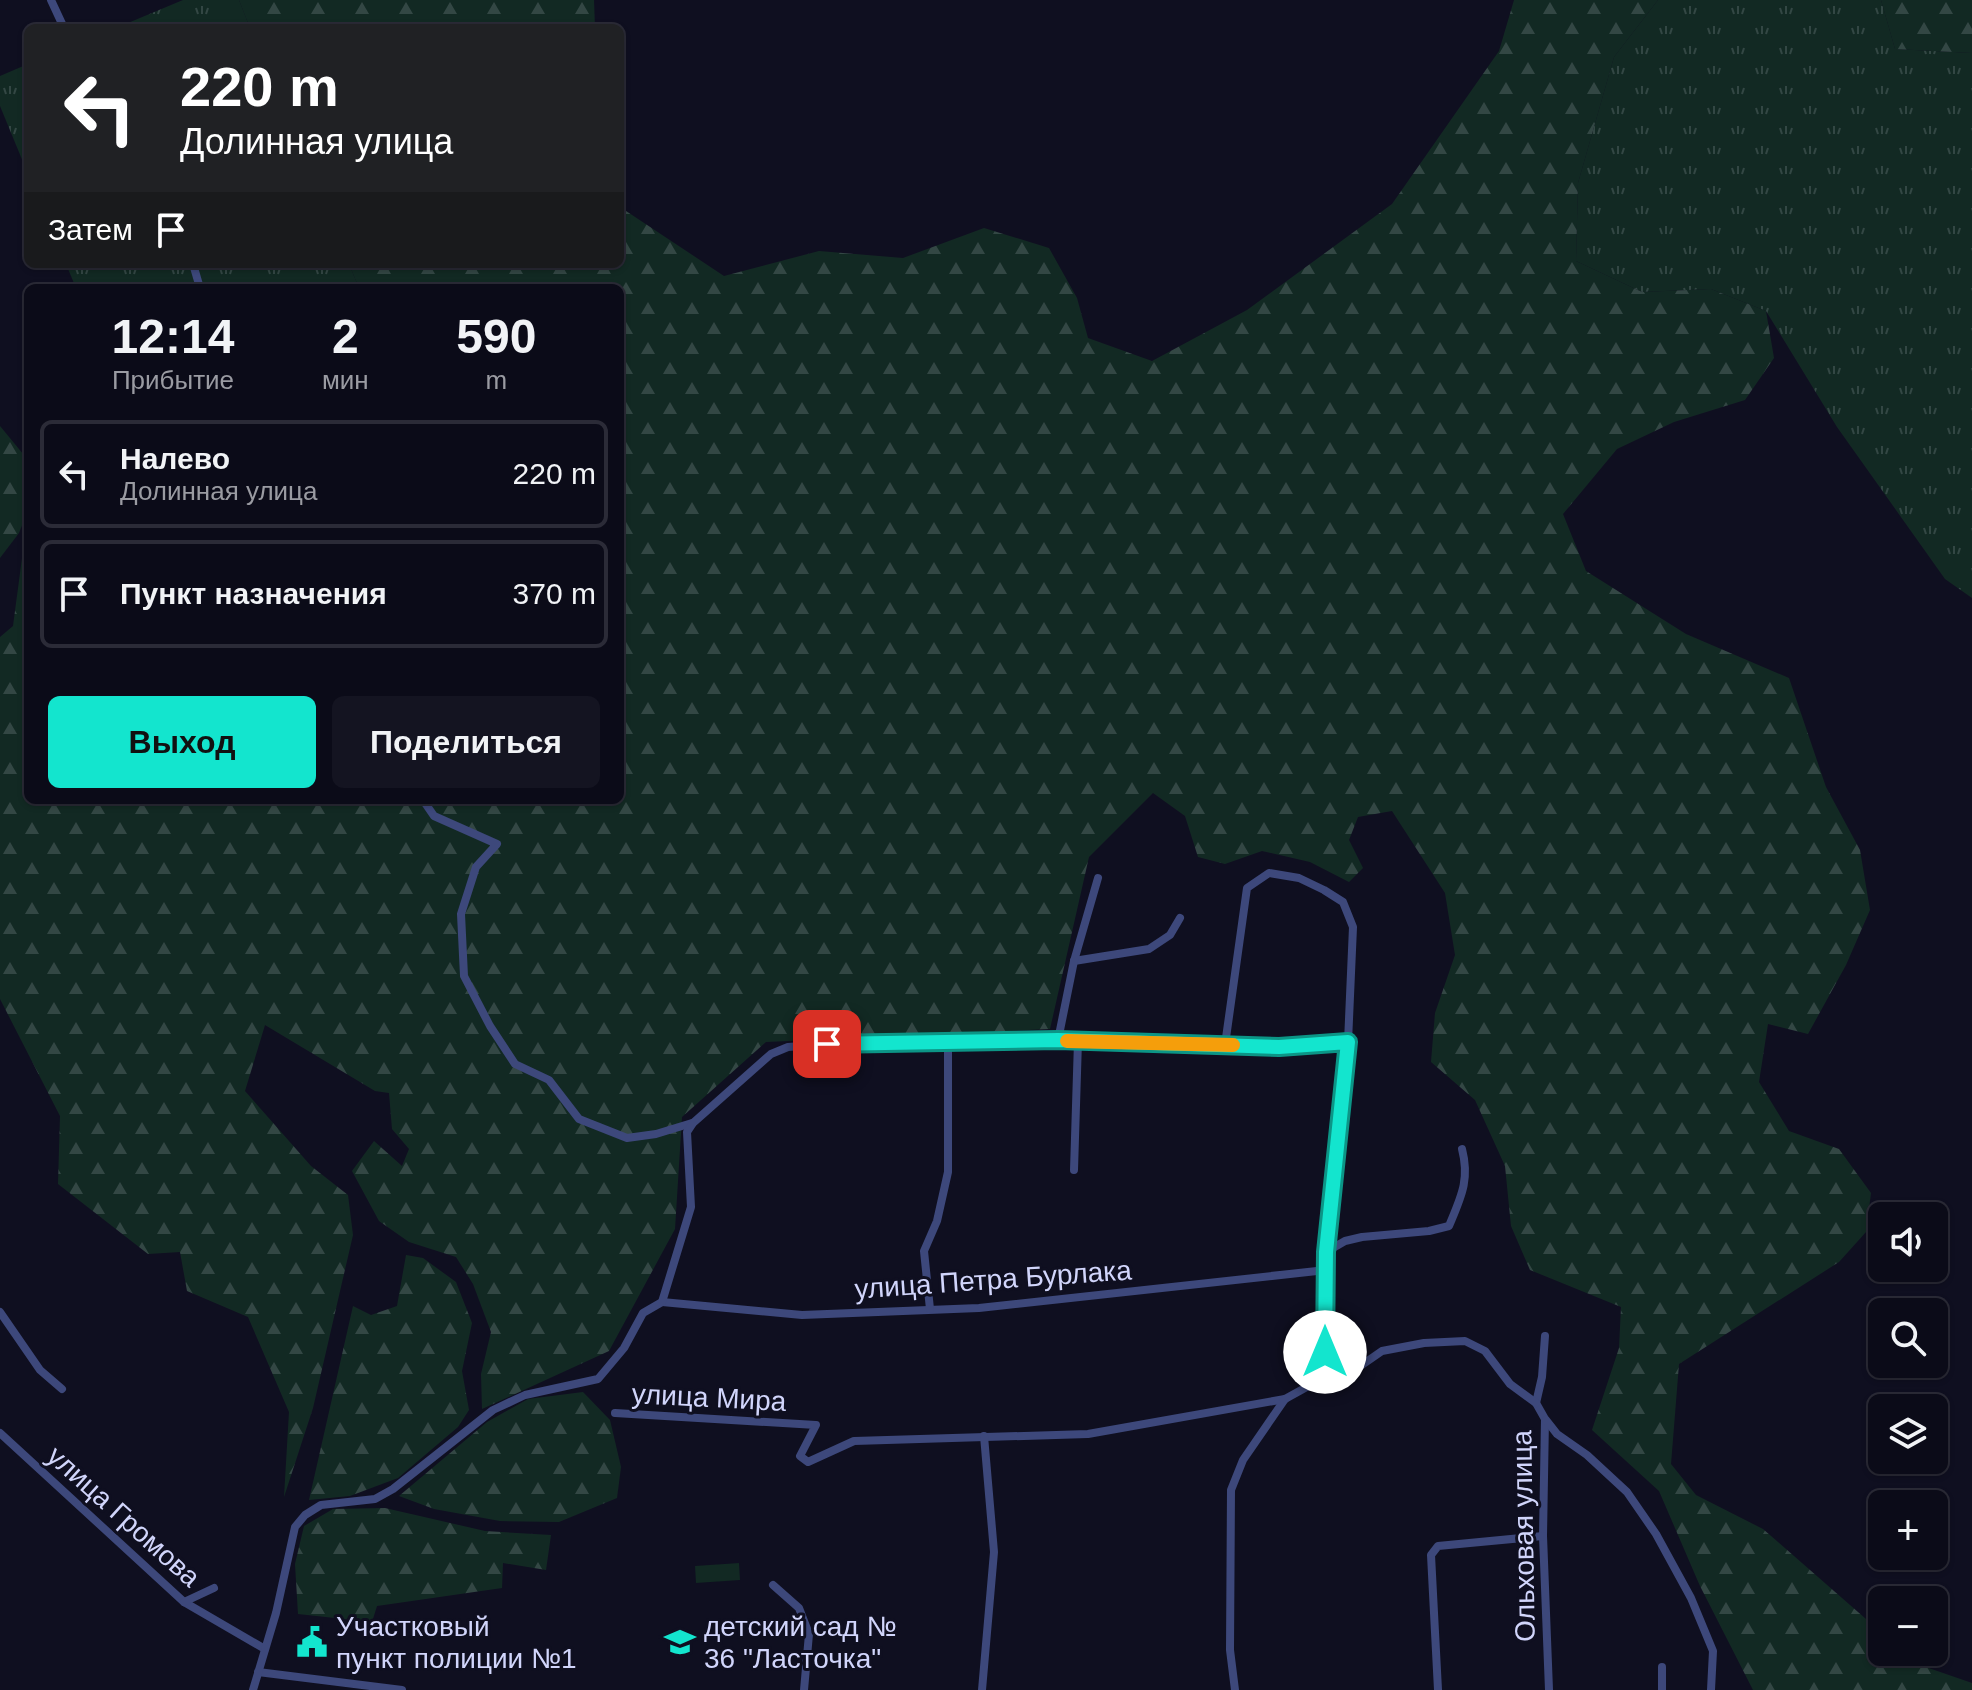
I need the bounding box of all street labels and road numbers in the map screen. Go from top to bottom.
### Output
street label: улица Петра Бурлака [853,1254,1133,1305]
street label: улица Мира [631,1378,788,1417]
street label: Ольховая улица [1506,1429,1541,1642]
street label: улица Громова [41,1440,207,1593]

